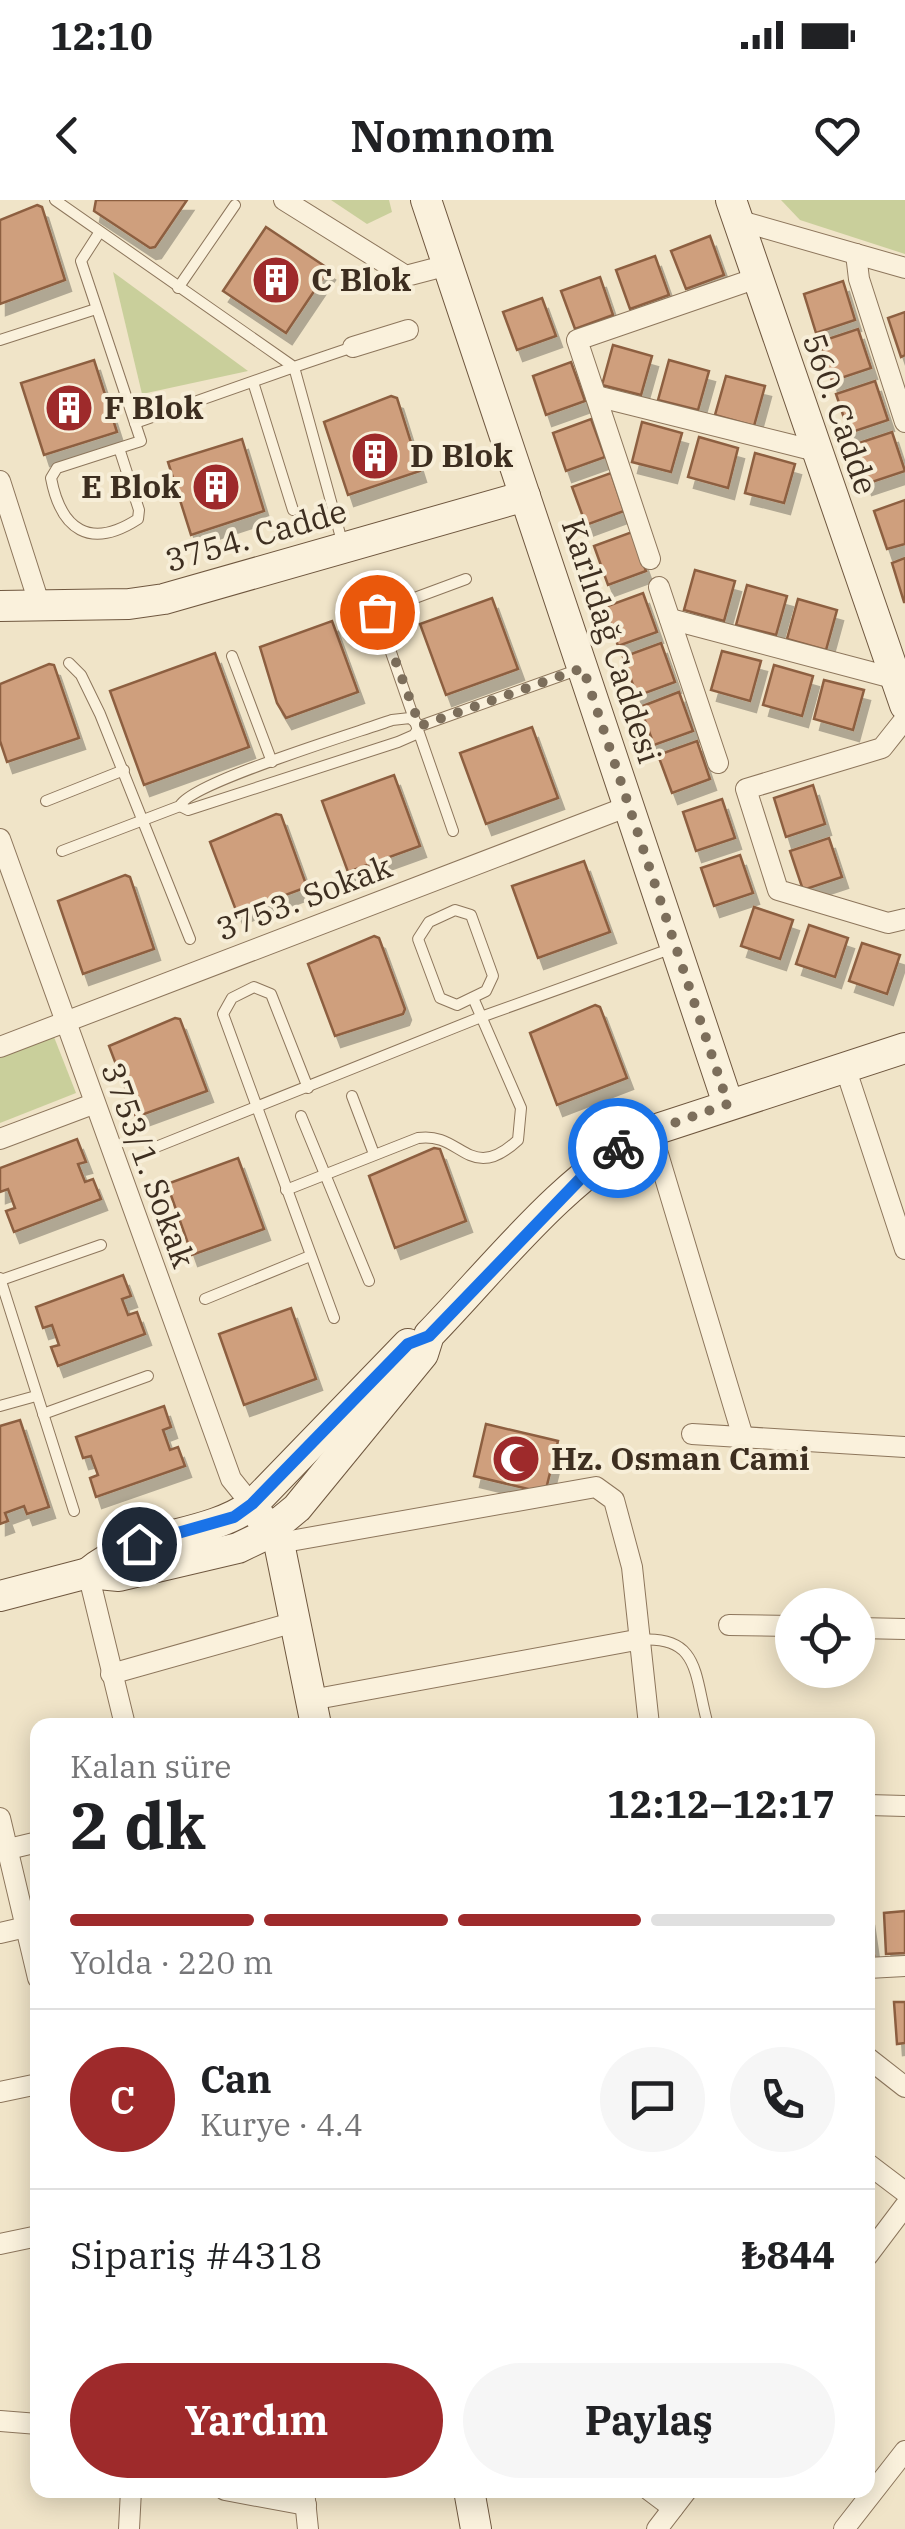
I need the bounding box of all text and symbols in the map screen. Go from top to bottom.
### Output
text: 12:10 [50,11,153,60]
text: Nomnom [350,106,555,164]
icon: back [40,108,95,163]
icon: heart [810,108,865,163]
building icon: C Blok [250,254,302,306]
place label: C Blok [311,258,411,300]
street label: 560. Cadde [794,328,888,500]
building icon: F Blok [43,382,95,434]
place label: F Blok [104,386,203,428]
building icon: D Blok [349,430,401,482]
place label: D Blok [410,434,513,476]
building icon: E Blok [190,461,242,513]
place label: E Blok [81,465,181,507]
street label: 3754. Cadde [160,489,351,581]
street label: Karlıdağ Caddesi [553,513,671,768]
pin [335,570,420,655]
icon: bag [350,585,405,640]
street label: 3753. Sokak [210,844,398,950]
street label: 3753/1. Sokak [92,1056,206,1273]
courier [568,1098,668,1198]
icon: bike [591,1121,646,1176]
mosque icon: Hz. Osman Cami [490,1433,542,1485]
place label: Hz. Osman Cami [551,1437,810,1479]
pin [97,1502,182,1587]
icon: home [112,1517,167,1572]
map controls [775,1588,875,1688]
button: locate [775,1588,875,1688]
text: Kalan süre [70,1745,231,1787]
text: 12:12–12:17 [607,1779,835,1828]
text: 2 dk [70,1782,206,1867]
text: Yolda · 220 m [70,1941,273,1983]
button: chat [600,2047,705,2152]
button: phone [730,2047,835,2152]
text: Can [200,2054,272,2103]
text: C [110,2075,135,2124]
text: Kurye · 4.4 [200,2103,363,2145]
text: Sipariş #4318 [70,2230,323,2279]
text: ₺844 [741,2230,835,2279]
button: Yardım [70,2363,443,2478]
button: Paylaş [463,2363,835,2478]

